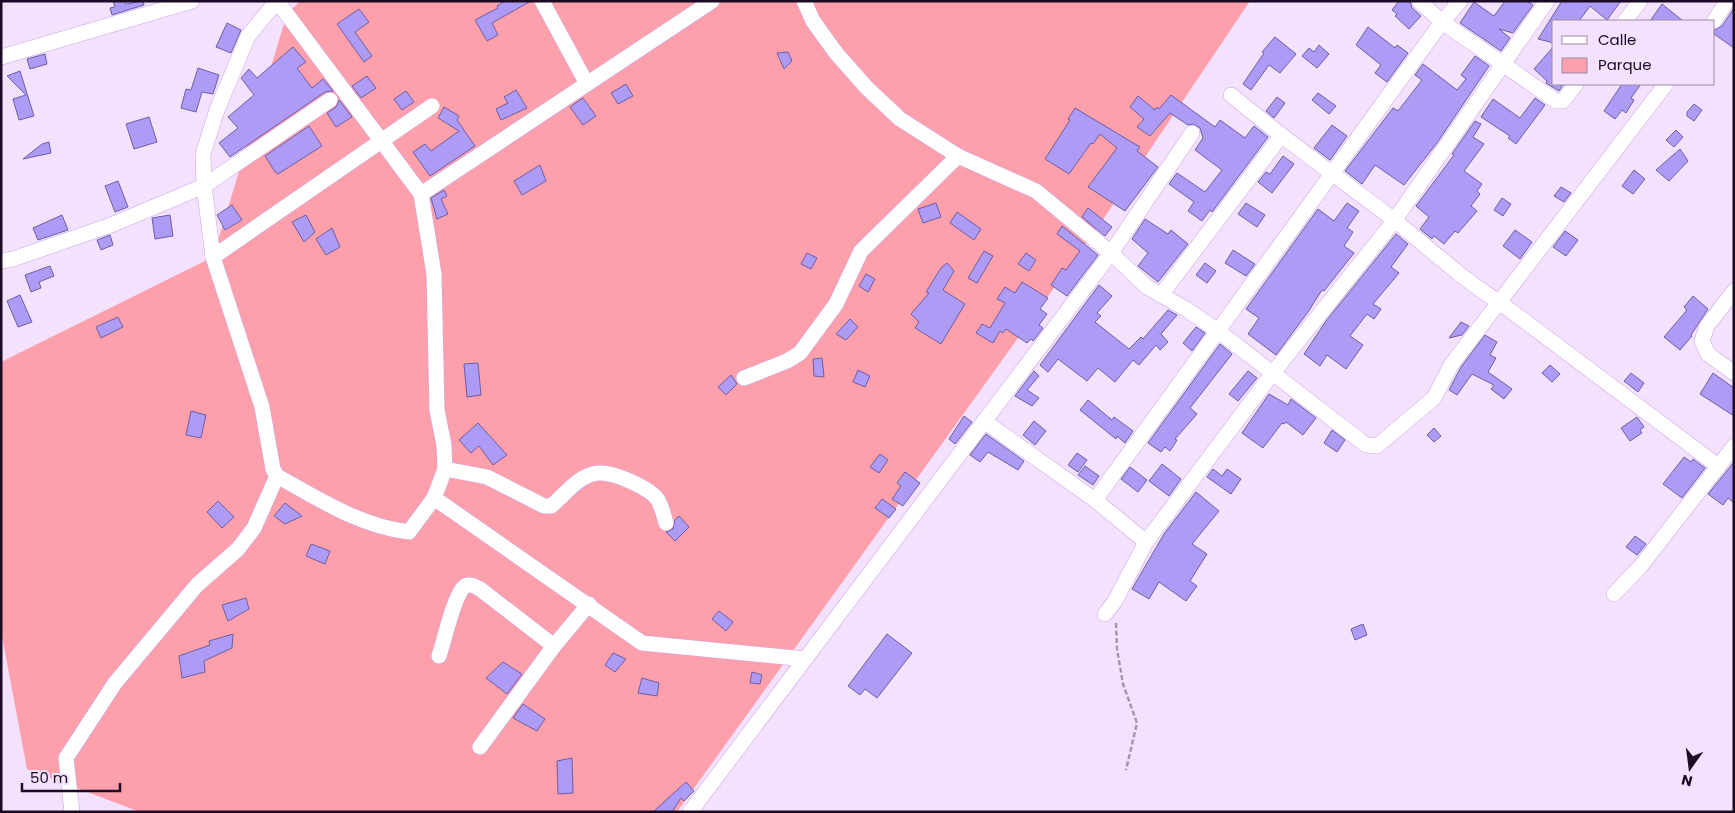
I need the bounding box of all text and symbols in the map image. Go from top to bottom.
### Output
legend [1552,20,1715,85]
text: Calle [1598,29,1636,50]
text: Parque [1598,54,1651,75]
north arrow [1665,743,1715,793]
scale bar [22,760,120,792]
text: 50 m [30,767,68,788]
text: N [1679,770,1694,792]

